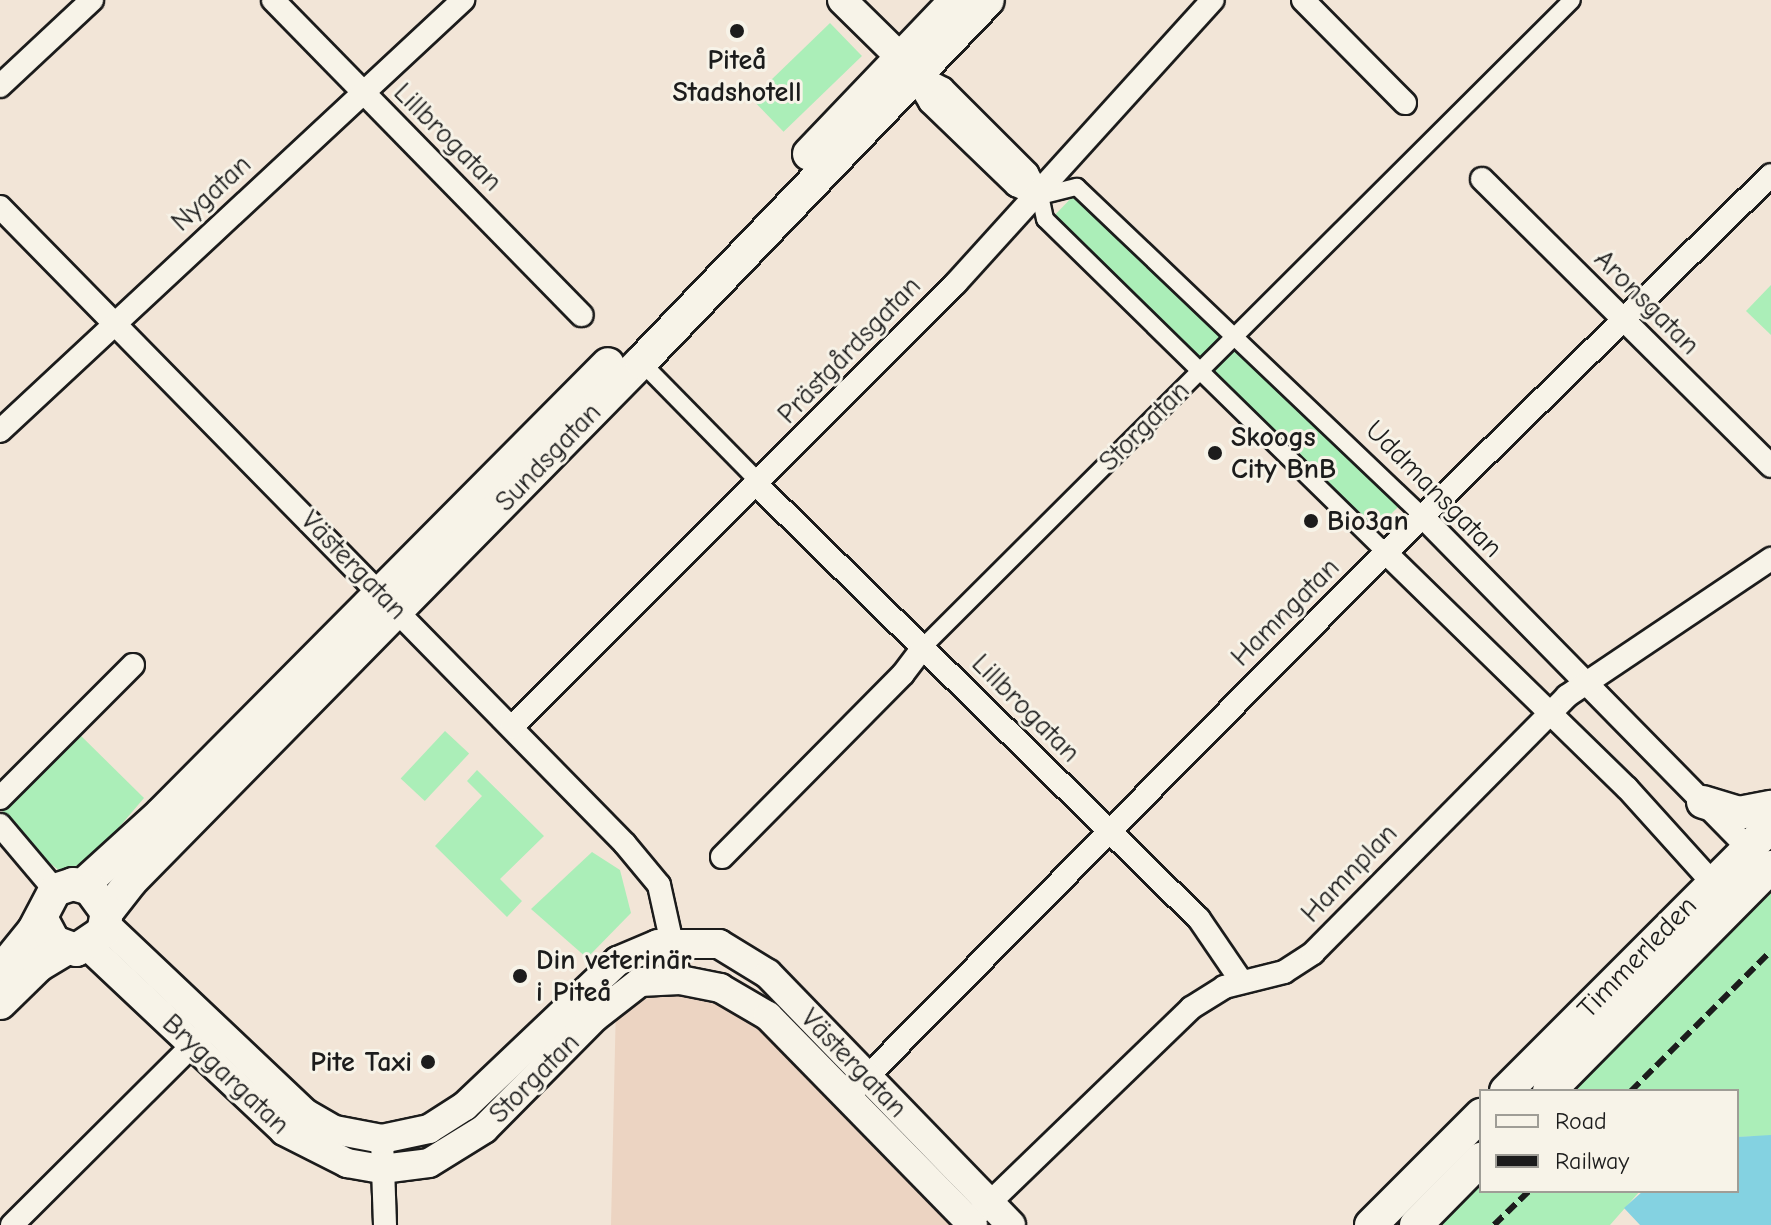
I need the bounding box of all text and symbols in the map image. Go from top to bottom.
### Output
marker: Piteå Stadshotell [728,22,746,40]
place label: Piteå Stadshotell [672,43,802,109]
street label: Lillbrogatan [387,76,509,198]
street label: Nygatan [164,148,258,238]
street label: Aronsgatan [1587,242,1707,362]
street label: Prästgårdsgatan [770,269,928,431]
street label: Storgatan [1092,374,1196,478]
street label: Sundsgatan [488,396,608,518]
street label: Uddmansgatan [1358,413,1510,565]
place label: Skoogs City BnB [1231,420,1336,486]
marker: Skoogs City BnB [1206,444,1224,462]
street label: Västergatan [294,503,414,627]
place label: Bio3an [1327,504,1409,538]
marker: Bio3an [1302,512,1320,530]
street label: Hamngatan [1224,551,1346,673]
street label: Lillbrogatan [965,647,1087,769]
street label: Hamnplan [1294,817,1404,929]
street label: Timmerleden [1570,889,1704,1025]
place label: Din veterinär i Piteå [536,943,692,1009]
marker: Din veterinär i Piteå [511,967,529,985]
street label: Västergatan [794,1001,914,1125]
street label: Bryggargatan [156,1007,296,1141]
street label: Storgatan [482,1026,586,1130]
place label: Pite Taxi [310,1045,412,1079]
marker: Pite Taxi [419,1053,437,1071]
legend [1479,1089,1739,1193]
text: Road [1555,1107,1607,1135]
text: Railway [1555,1147,1629,1175]

